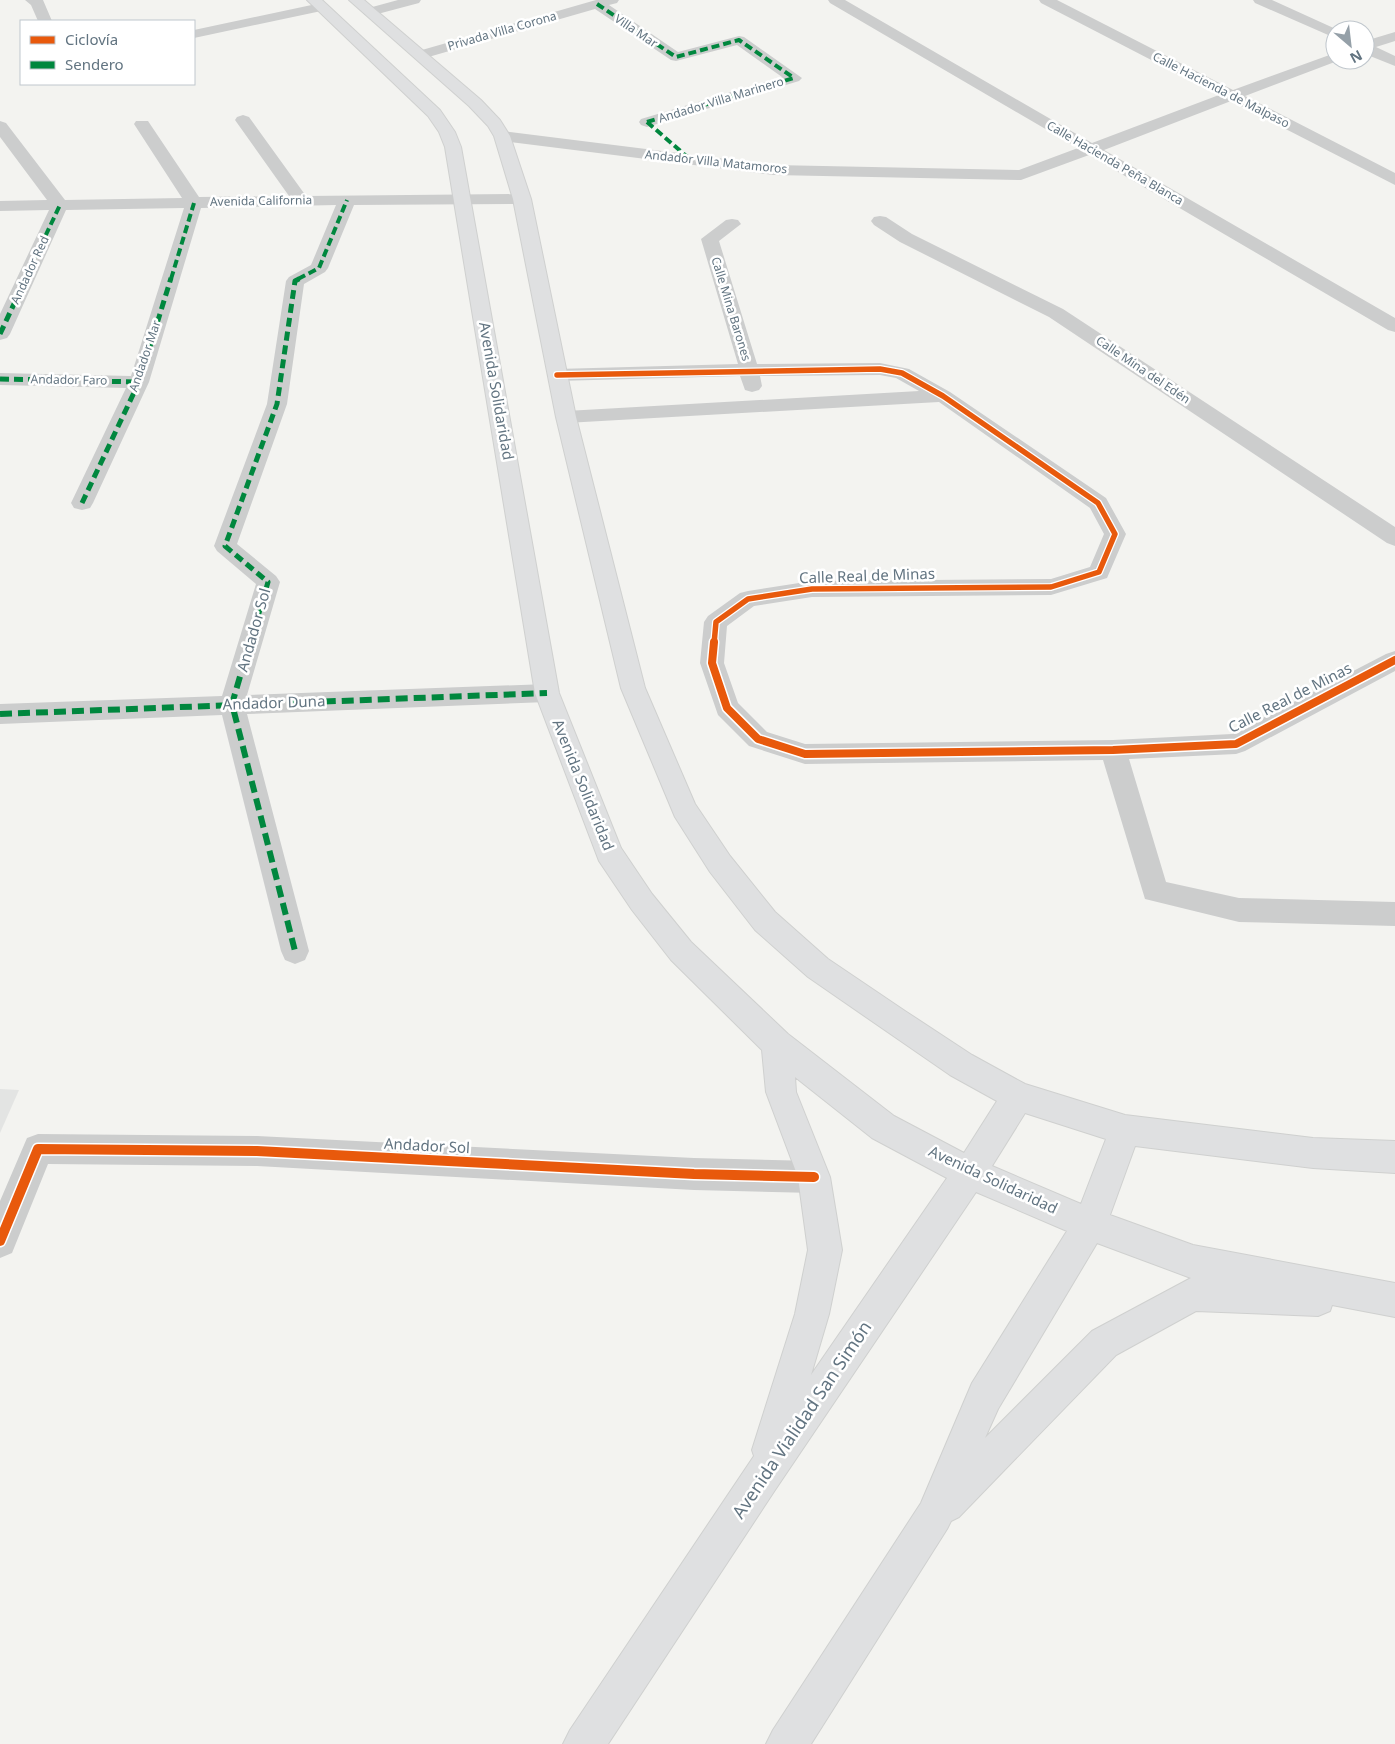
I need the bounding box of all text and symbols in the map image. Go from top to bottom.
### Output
street label: Privada Villa Corona [445,7,558,54]
street label: Villa Mar [611,10,661,51]
legend [20,20,195,85]
north arrow [1325,20,1375,70]
text: Ciclovía [65,29,118,49]
text: N [1347,46,1366,68]
street label: Calle Hacienda de Malpaso [1150,48,1293,131]
text: Sendero [65,54,124,74]
street label: Andador Villa Marinero [656,72,786,127]
street label: Calle Hacienda Peña Blanca [1044,116,1187,209]
street label: Andador Villa Matamoros [644,146,788,177]
street label: Avenida California [210,191,312,210]
street label: Andador Red [6,233,53,307]
street label: Calle Mina Barones [708,255,755,363]
street label: Andador Mar [124,318,165,394]
street label: Avenida Solidaridad [475,320,519,461]
street label: Calle Mina del Edén [1093,332,1194,407]
street label: Andador Faro [30,370,108,389]
street label: Calle Real de Minas [799,563,935,587]
street label: Andador Sol [232,586,275,674]
street label: Calle Real de Minas [1224,657,1355,737]
street label: Andador Duna [222,690,326,714]
street label: Avenida Solidaridad [548,716,619,853]
street label: Andador Sol [384,1133,471,1157]
street label: Avenida Solidaridad [926,1140,1061,1218]
street label: Avenida Vialidad San Simón [726,1316,876,1523]

